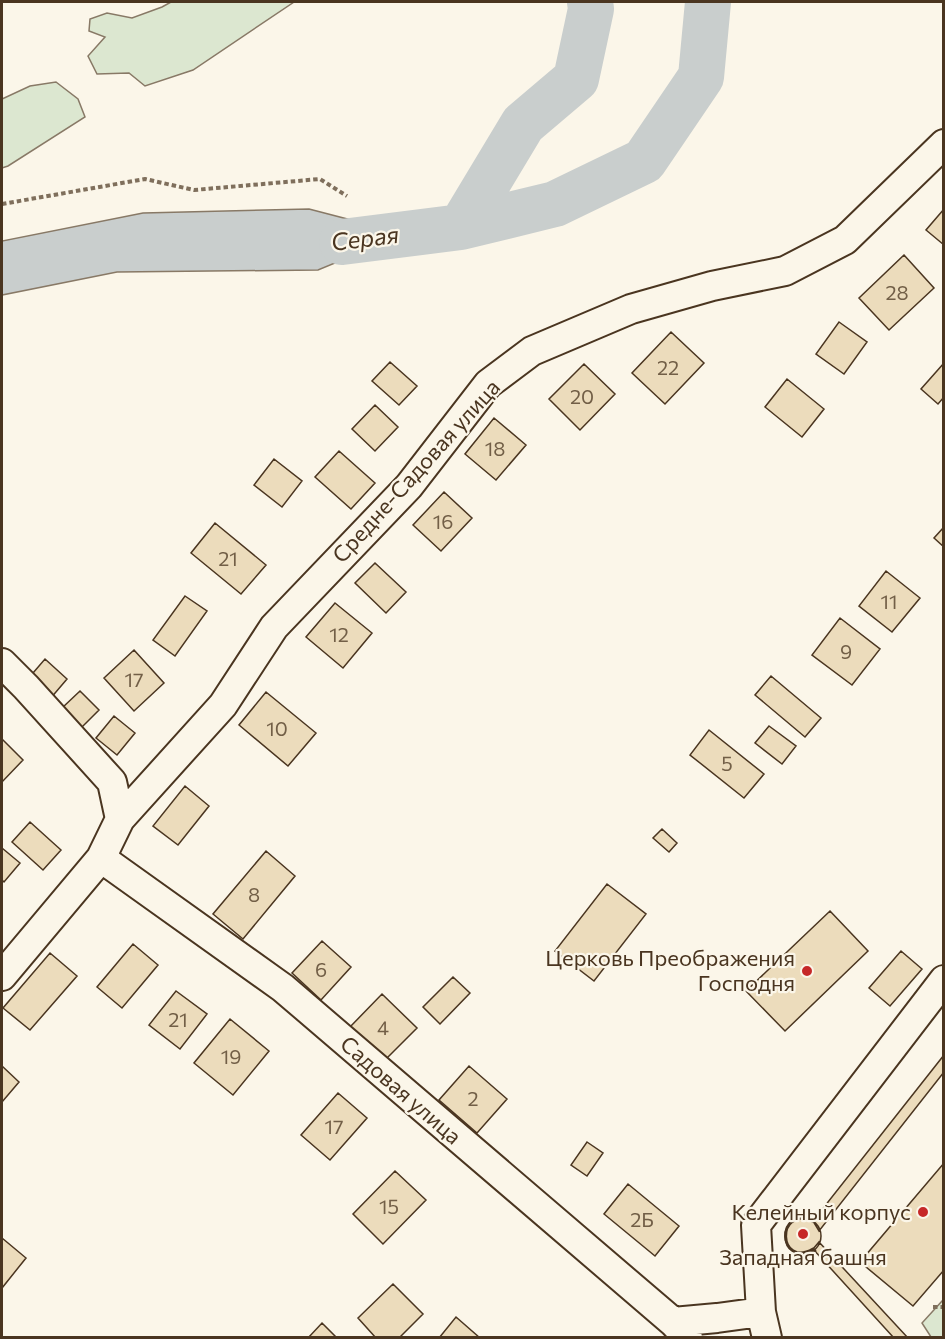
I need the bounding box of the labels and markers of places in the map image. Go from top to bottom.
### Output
place label: Церковь Преображения Господня [545,944,795,996]
marker: Церковь Преображения Господня [800,964,814,978]
place label: Келейный корпус [731,1198,911,1225]
marker: Келейный корпус [916,1205,930,1219]
marker: Западная башня [796,1227,810,1241]
place label: Западная башня [719,1243,887,1270]

